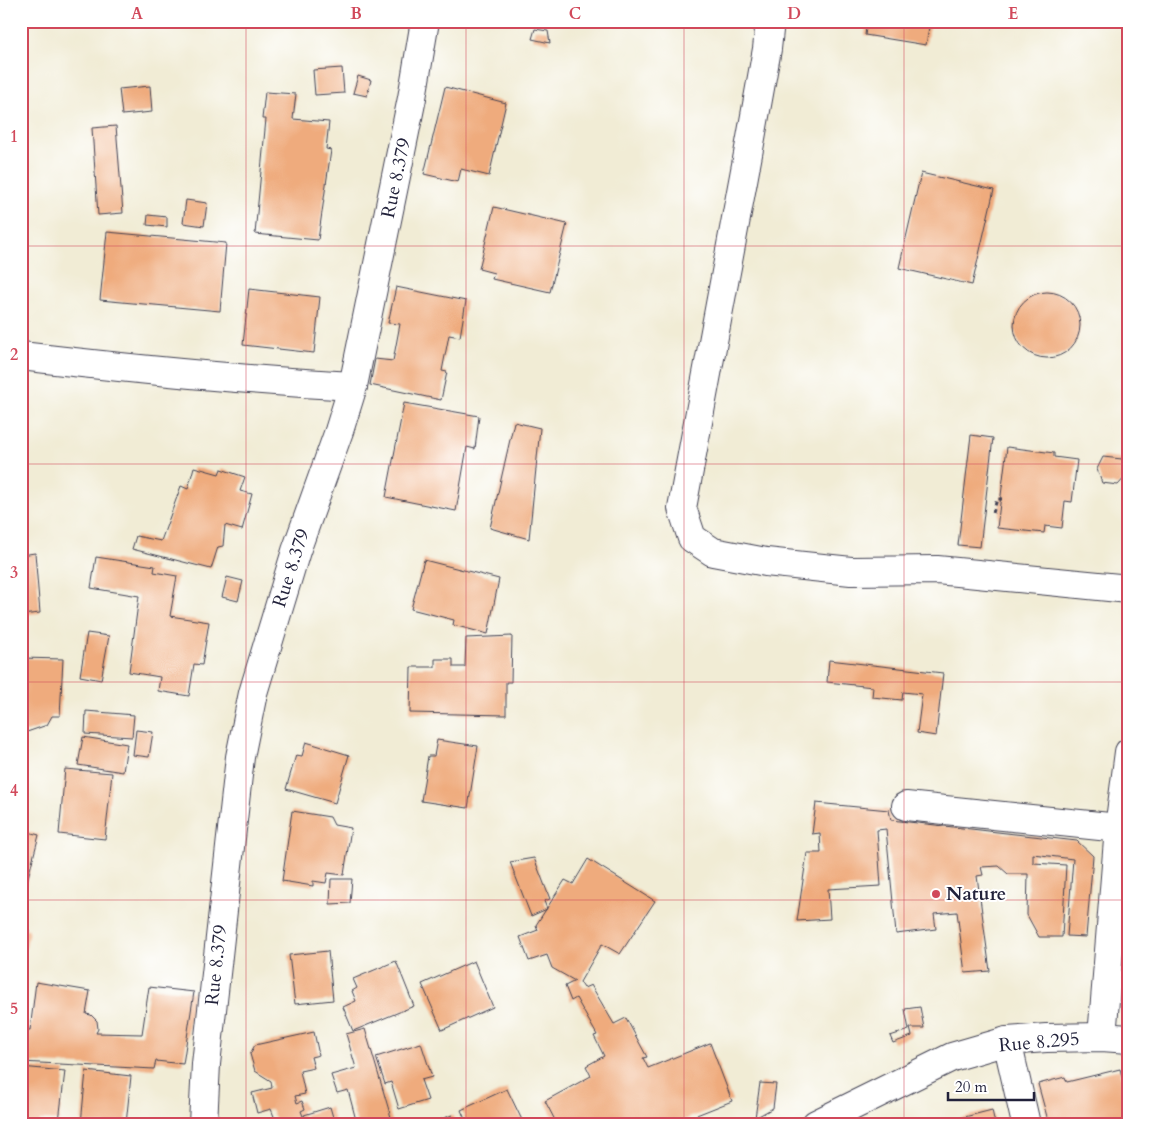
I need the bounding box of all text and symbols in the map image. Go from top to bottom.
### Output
text: A [131,3,143,25]
text: B [350,3,362,25]
text: C [569,3,581,25]
text: D [787,3,801,25]
text: E [1008,3,1018,25]
text: 1 [10,126,18,148]
street label: Rue 8.379 [375,135,417,220]
text: 2 [10,344,18,366]
street label: Rue 8.379 [266,525,316,611]
text: 3 [10,562,18,584]
text: 4 [10,780,18,802]
place label: Nature [946,881,1006,907]
marker: Nature [930,888,942,900]
street label: Rue 8.379 [199,923,233,1007]
text: 5 [10,998,18,1020]
street label: Rue 8.295 [997,1026,1081,1058]
scale bar [948,1070,1034,1102]
text: 20 m [955,1077,987,1097]

